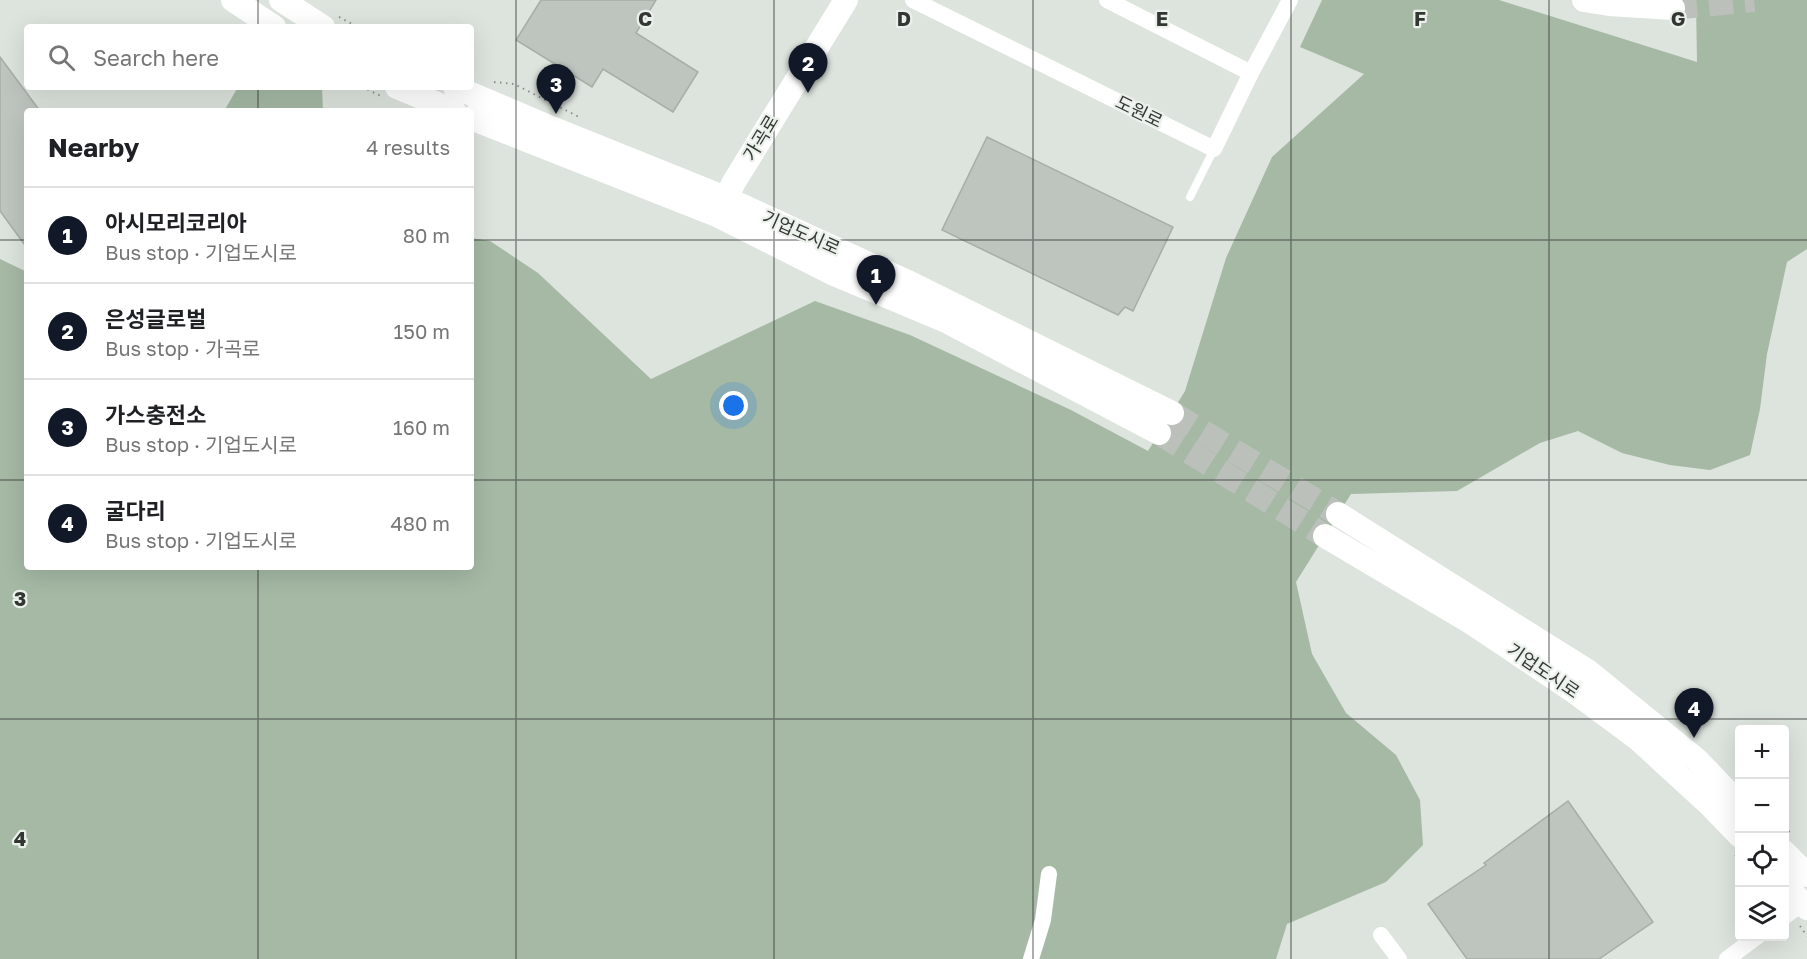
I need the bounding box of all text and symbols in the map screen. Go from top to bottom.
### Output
text: C [638,6,652,30]
text: D [897,6,911,30]
text: E [1156,6,1168,30]
text: F [1414,6,1426,30]
text: G [1671,6,1685,30]
search box [24,24,474,90]
icon: search [45,41,78,74]
text: Search here [93,44,219,71]
pin: 2 [788,44,828,93]
pin: 3 [536,64,576,114]
street label: 도원로 [1112,90,1167,132]
street label: 가곡로 [738,111,782,164]
text: Nearby [48,132,139,163]
text: 4 results [366,135,450,159]
street label: 기업도시로 [759,205,844,259]
text: 아시모리코리아 [105,209,247,236]
text: 1 [62,223,73,247]
text: 80 m [403,223,450,247]
text: Bus stop · 기업도시로 [105,240,297,264]
pin: 1 [856,256,896,305]
text: 은성글로벌 [105,305,206,332]
text: 2 [61,319,74,343]
text: 150 m [394,319,450,343]
text: Bus stop · 가곡로 [105,336,260,360]
your location [719,391,748,420]
text: 가스충전소 [105,401,206,428]
text: 3 [61,415,74,439]
text: 160 m [393,415,450,439]
text: Bus stop · 기업도시로 [105,432,297,456]
text: 굴다리 [105,497,166,524]
text: 4 [61,511,74,535]
text: 480 m [391,511,450,535]
text: Bus stop · 기업도시로 [105,528,297,552]
text: 3 [14,586,26,610]
street label: 기업도시로 [1503,638,1584,702]
pin: 4 [1674,688,1714,738]
map controls [1735,725,1789,941]
button: + [1735,725,1789,779]
button: − [1735,779,1789,833]
text: 4 [14,826,26,850]
button: locate [1735,833,1789,887]
button: layers [1735,887,1789,941]

